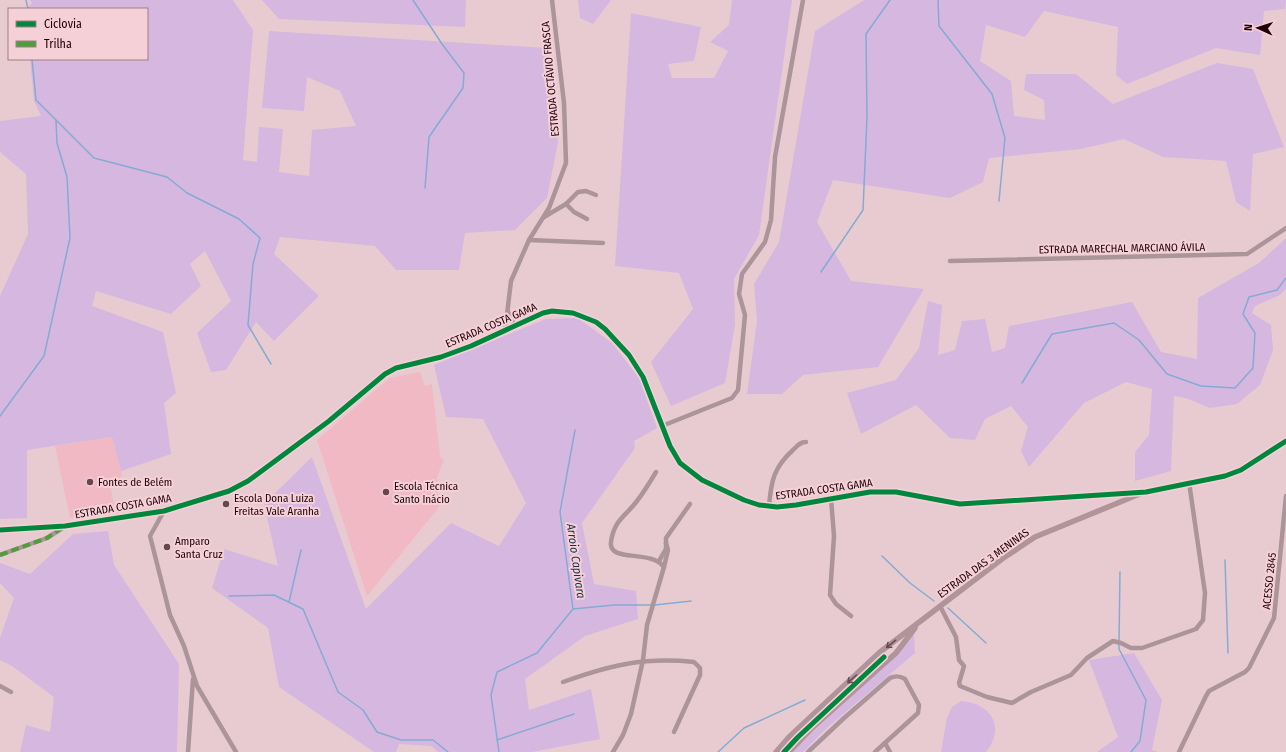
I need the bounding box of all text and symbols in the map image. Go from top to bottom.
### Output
legend [8,8,148,60]
north arrow [1238,8,1278,48]
text: Ciclovia [44,17,82,31]
street label: ESTRADA OCTÁVIO FRASCA [538,21,562,137]
text: N [1242,24,1255,31]
text: Trilha [44,37,72,51]
street label: ESTRADA MARECHAL MARCIANO ÁVILA [1039,240,1206,256]
street label: ESTRADA COSTA GAMA [444,300,539,351]
place label: Fontes de Belém [98,476,172,489]
street label: ESTRADA COSTA GAMA [775,476,874,503]
marker: Fontes de Belém [85,477,95,487]
place label: Escola Técnica Santo Inácio [394,480,458,506]
marker: Escola Técnica Santo Inácio [381,487,391,497]
street label: ESTRADA COSTA GAMA [74,492,173,521]
place label: Escola Dona Luiza Freitas Vale Aranha [234,492,319,518]
marker: Escola Dona Luiza Freitas Vale Aranha [221,499,231,509]
water label: Arroio Capivara [564,522,588,599]
street label: ESTRADA DAS 3 MENINAS [935,526,1032,601]
place label: Amparo Santa Cruz [175,535,223,561]
marker: Amparo Santa Cruz [162,542,172,552]
street label: ACESSO 2845 [1260,552,1279,610]
one-way arrow [885,640,896,648]
one-way arrow [846,674,857,683]

